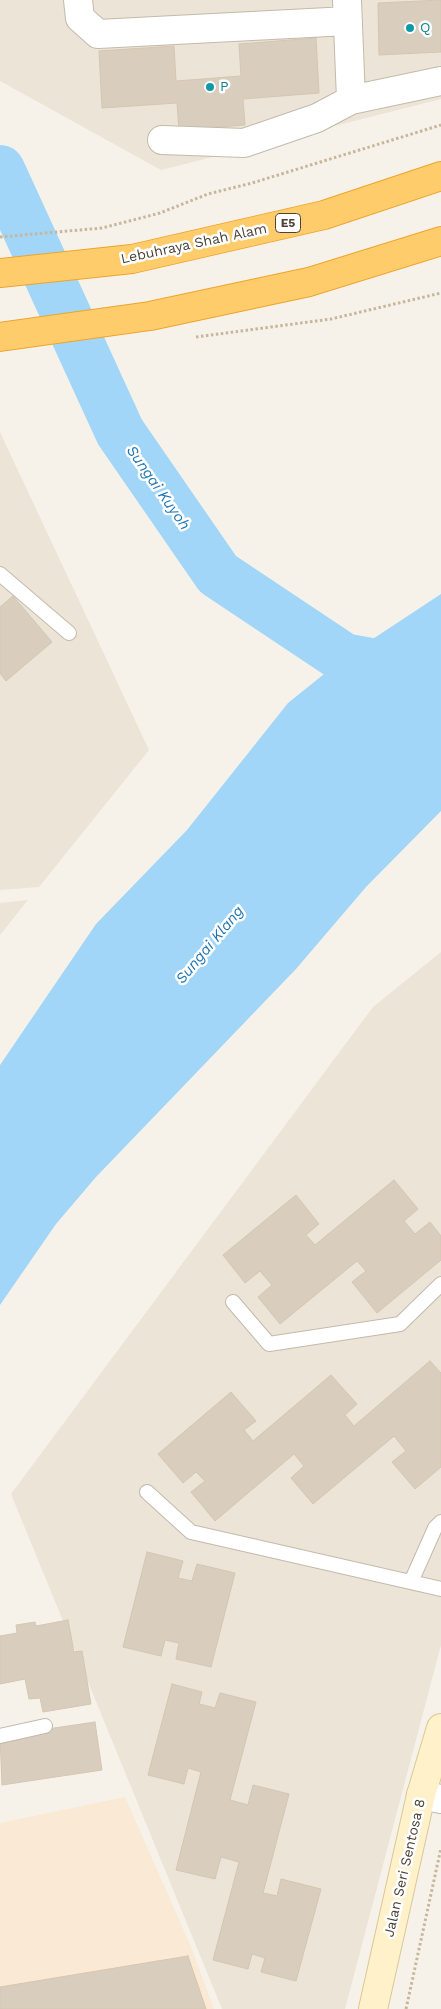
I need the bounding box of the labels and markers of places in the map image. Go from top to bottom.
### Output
place label: Q [420,20,430,36]
marker: Q [404,22,416,34]
place label: P [220,79,229,95]
marker: P [204,81,216,93]

